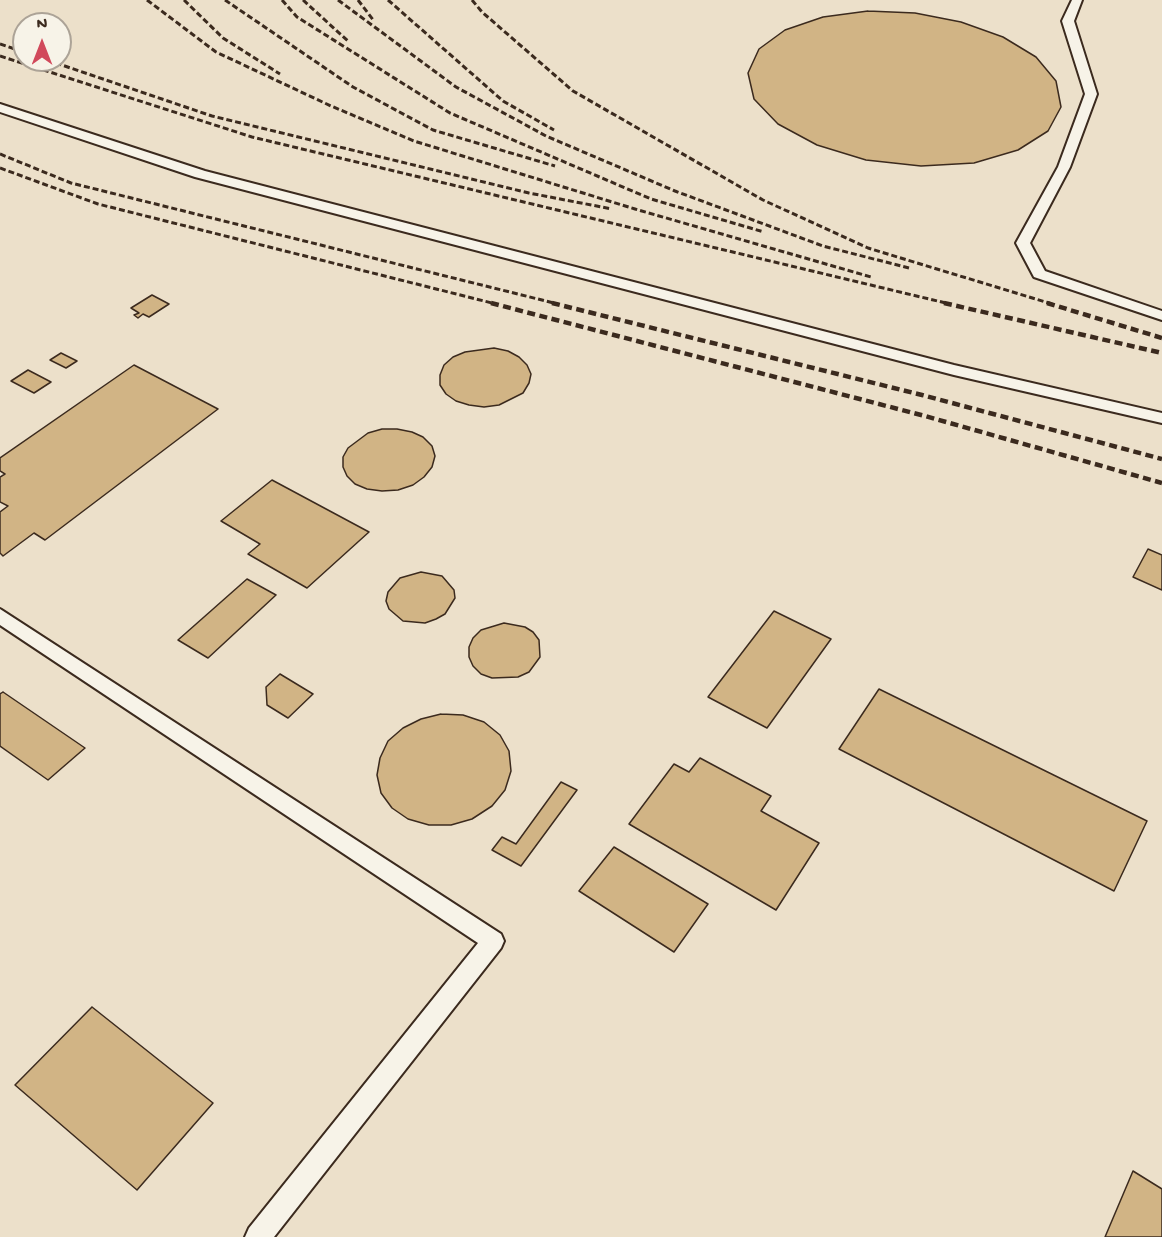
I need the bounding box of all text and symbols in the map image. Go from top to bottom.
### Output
north arrow [12,12,72,72]
text: N [37,16,47,35]

